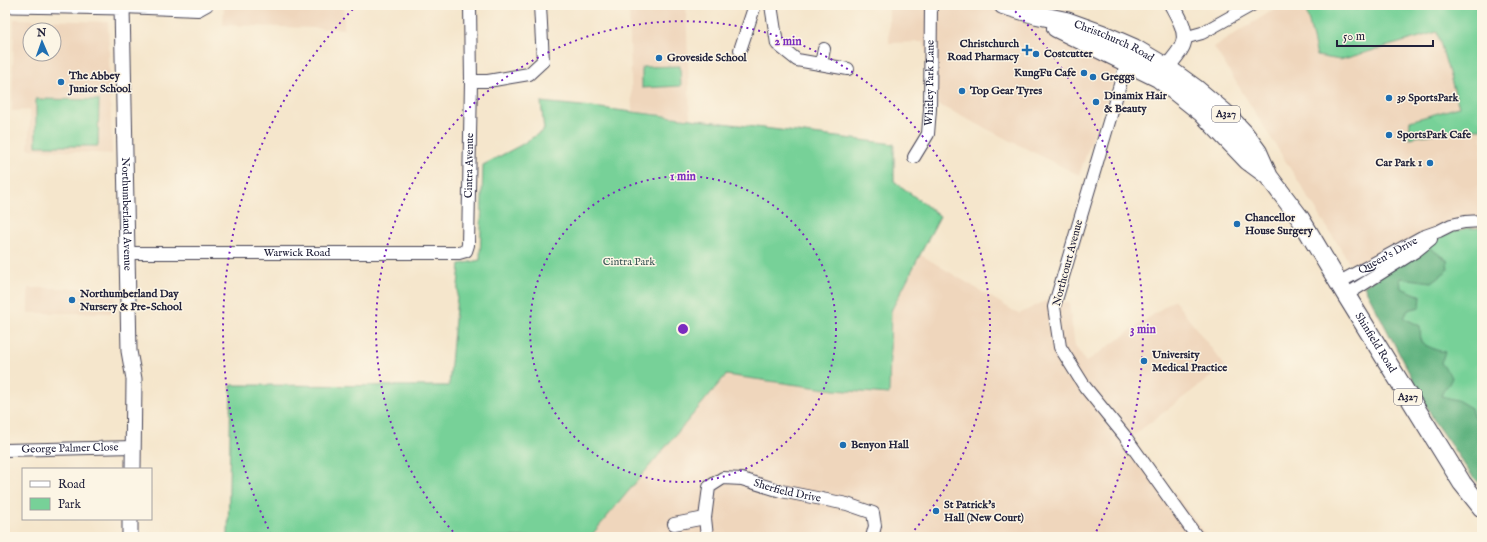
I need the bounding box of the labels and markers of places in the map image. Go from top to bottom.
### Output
place label: Christchurch Road Pharmacy [947,37,1020,64]
marker: Christchurch Road Pharmacy [1022,45,1032,55]
place label: Costcutter [1044,47,1093,61]
marker: Costcutter [1031,49,1041,59]
place label: Groveside School [667,51,748,65]
marker: Groveside School [654,53,664,63]
place label: KungFu Cafe [1014,66,1076,80]
marker: KungFu Cafe [1079,68,1089,78]
place label: The Abbey Junior School [67,69,132,96]
place label: Greggs [1101,70,1135,84]
marker: Greggs [1088,72,1098,82]
marker: The Abbey Junior School [56,77,66,87]
place label: Top Gear Tyres [969,84,1042,98]
marker: Top Gear Tyres [957,86,967,96]
place label: Dinamix Hair & Beauty [1104,89,1168,116]
place label: 39 SportsPark [1397,91,1460,105]
marker: 39 SportsPark [1384,93,1394,103]
marker: Dinamix Hair & Beauty [1091,97,1101,107]
place label: SportsPark Cafe [1397,128,1471,142]
marker: SportsPark Cafe [1384,130,1394,140]
place label: Car Park 1 [1376,156,1422,170]
marker: Car Park 1 [1425,158,1435,168]
place label: Chancellor House Surgery [1245,211,1314,238]
marker: Chancellor House Surgery [1232,219,1242,229]
place label: Northumberland Day Nursery & Pre-School [79,287,183,314]
marker: Northumberland Day Nursery & Pre-School [67,295,77,305]
centre of rings [676,322,690,336]
place label: University Medical Practice [1151,348,1227,375]
marker: University Medical Practice [1139,356,1149,366]
place label: Benyon Hall [851,438,910,452]
marker: Benyon Hall [838,440,848,450]
place label: St Patrick's Hall (New Court) [944,498,1024,525]
marker: St Patrick's Hall (New Court) [931,506,941,516]

